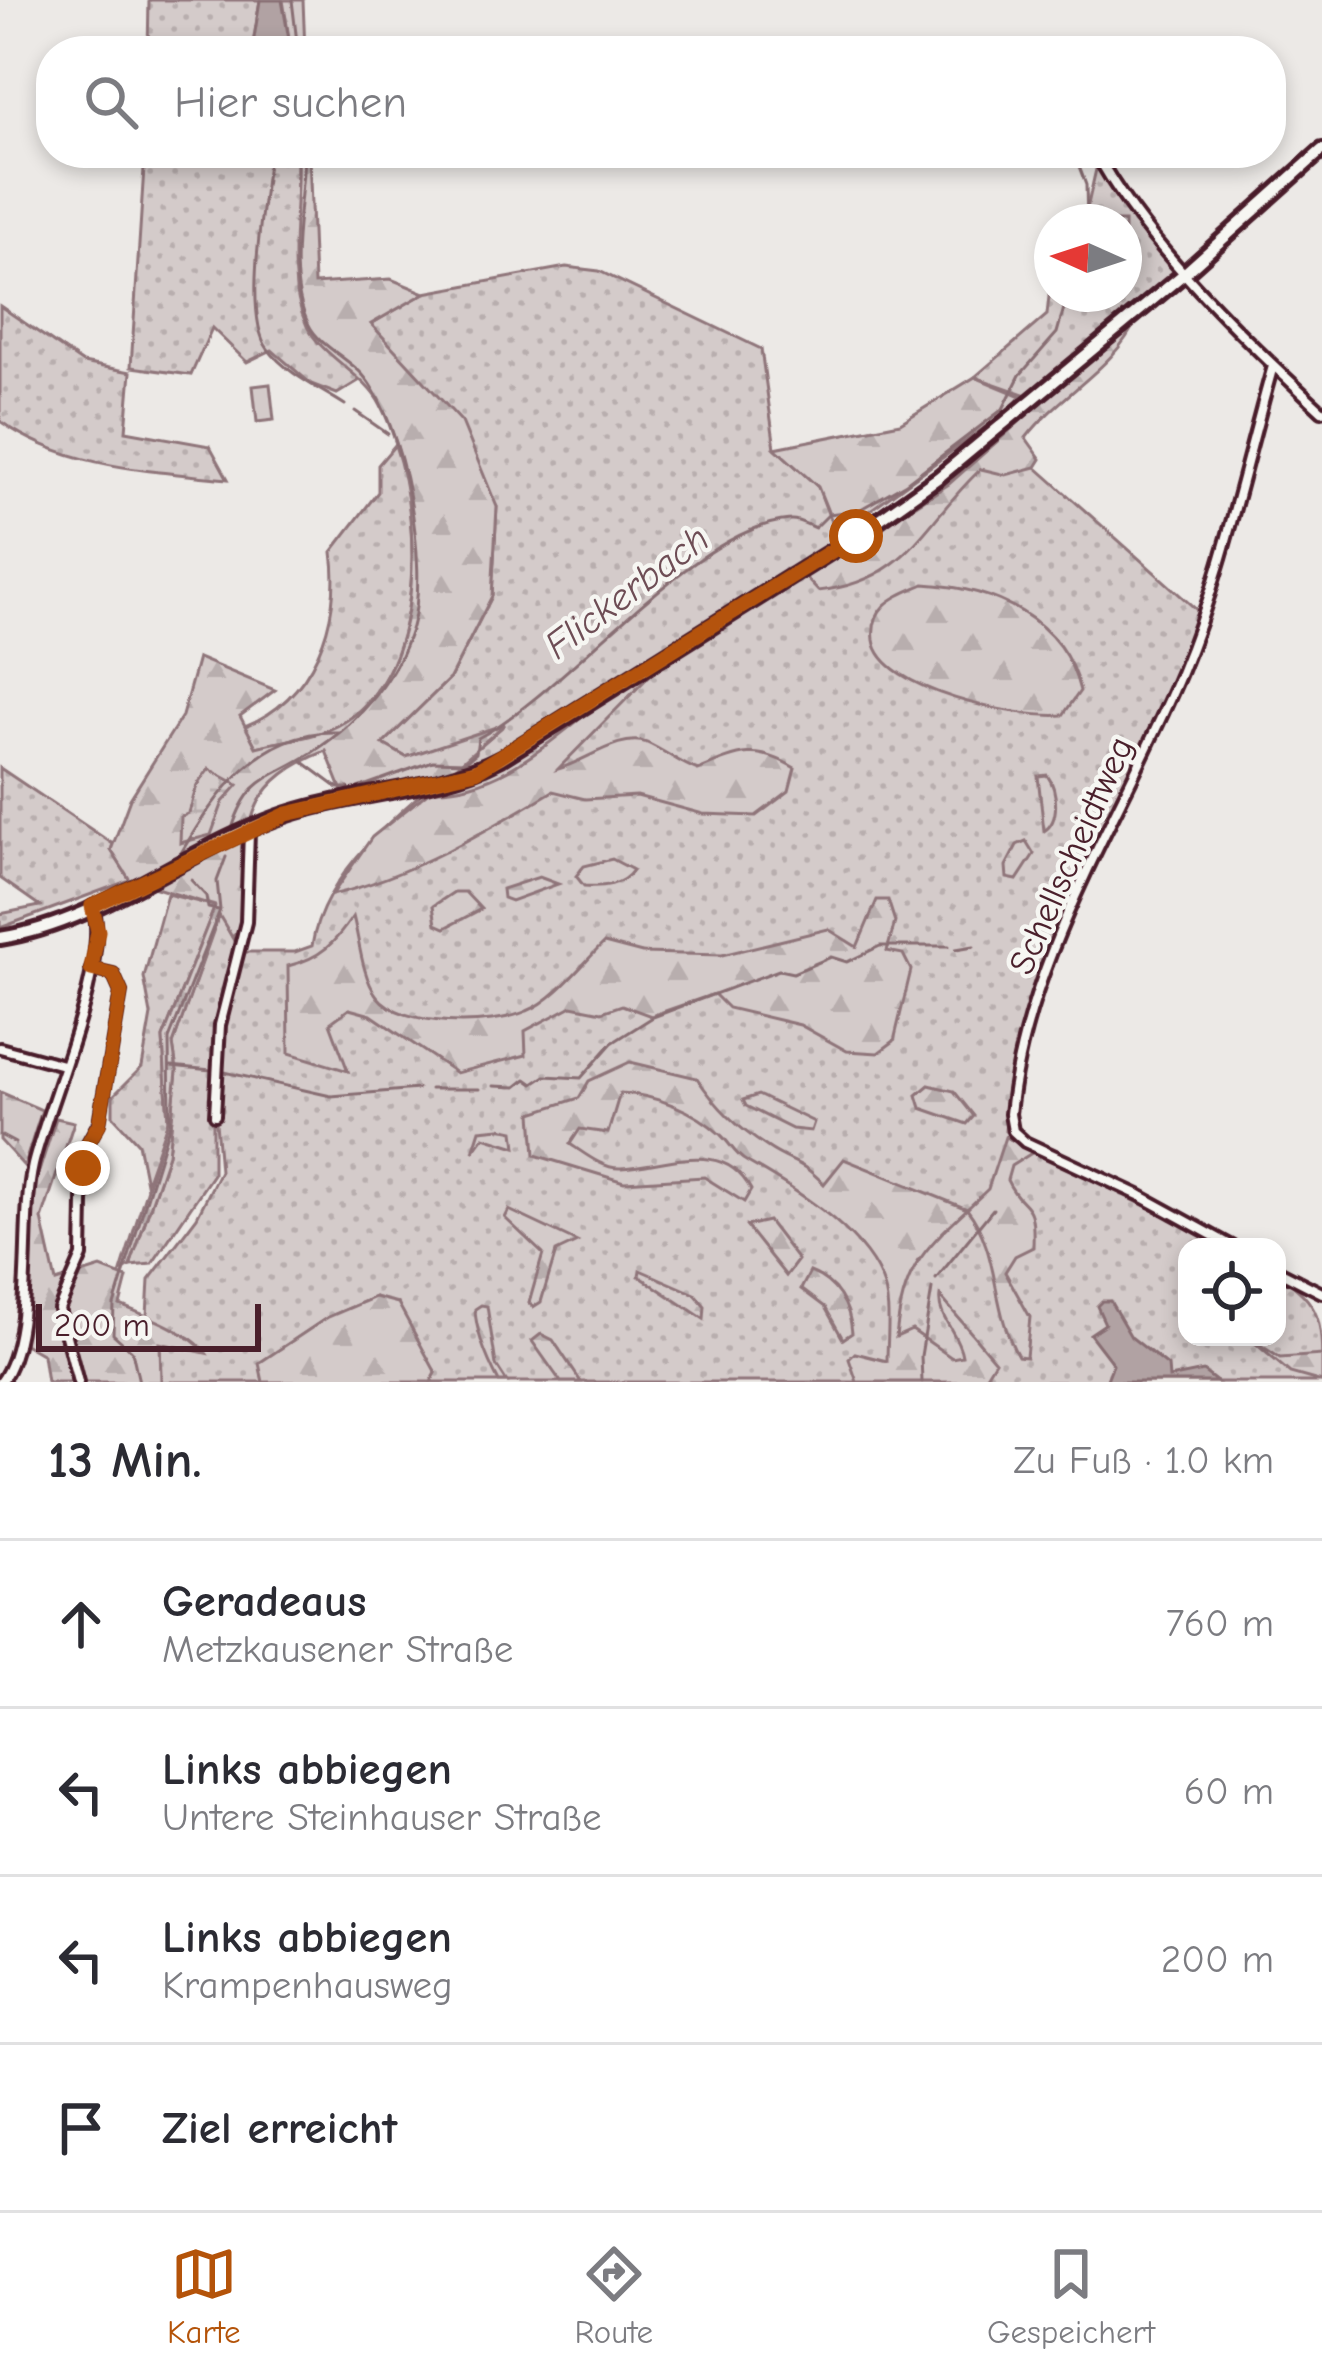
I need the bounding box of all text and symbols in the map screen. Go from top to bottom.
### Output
search box [36,36,1286,168]
icon: search [78,69,144,135]
text: Hier suchen [174,76,407,128]
north arrow [1034,204,1142,312]
route start [829,509,883,563]
water label: Flickerbach [536,516,718,668]
street label: Schellscheidtweg [1001,731,1142,981]
route end [56,1141,110,1195]
map controls [1178,1238,1286,1346]
button: locate [1178,1238,1286,1346]
scale bar [36,1298,261,1351]
text: 200 m [54,1306,150,1344]
text: 13 Min. [48,1431,202,1490]
text: Zu Fuß · 1.0 km [1013,1438,1274,1483]
text: Geradeaus [162,1575,366,1627]
icon: ahead [48,1591,114,1657]
text: 760 m [1166,1601,1274,1646]
text: Metzkausener Straße [162,1627,513,1672]
text: Links abbiegen [162,1743,452,1795]
icon: left [48,1759,114,1825]
text: 60 m [1184,1769,1274,1814]
text: Untere Steinhauser Straße [162,1795,602,1840]
text: Links abbiegen [162,1911,452,1963]
icon: left [48,1927,114,1993]
text: 200 m [1161,1937,1274,1982]
text: Krampenhausweg [162,1963,453,2008]
icon: arrive [48,2095,114,2161]
text: Ziel erreicht [162,2102,397,2154]
tab: Karte [167,2241,241,2351]
tab: Route [574,2241,653,2351]
tab: Gespeichert [987,2241,1155,2351]

